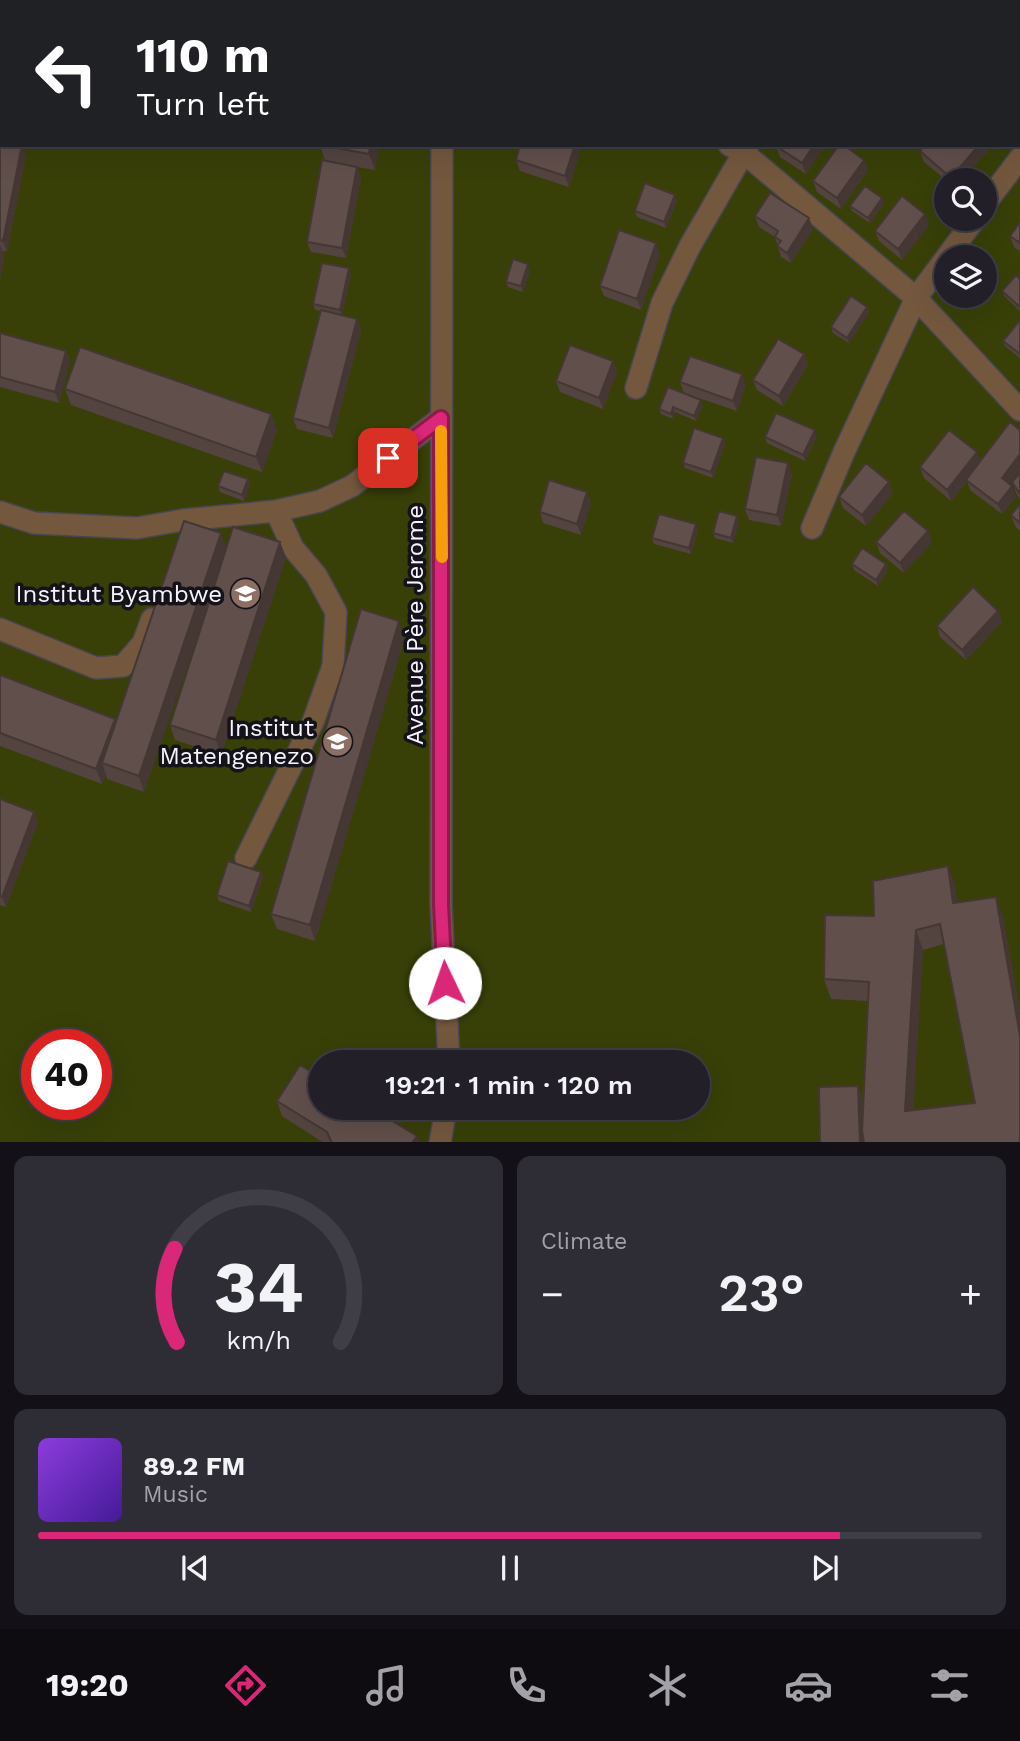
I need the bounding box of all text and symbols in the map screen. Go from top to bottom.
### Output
text: 110 m [136,26,270,84]
icon: left [21,28,112,119]
text: Turn left [136,85,269,123]
map controls [934,168,997,308]
button: search [934,168,997,231]
button: layers [934,245,997,308]
pin [358,428,418,488]
icon: arrive [369,439,407,477]
street label: Avenue Père Jerome [401,505,429,745]
school or university icon: Institut Byambwe [228,577,262,611]
place label: Institut Byambwe [16,580,222,608]
place label: Institut Matengenezo [159,714,314,770]
school or university icon: Institut Matengenezo [320,725,354,759]
position arrow [408,946,482,1020]
speed limit sign: 40 [21,1029,112,1120]
text: 19:21 · 1 min · 120 m [385,1070,633,1100]
text: Climate [541,1228,627,1255]
text: 34 [213,1244,304,1330]
text: 23° [718,1263,805,1324]
text: − [541,1272,564,1316]
text: + [959,1272,982,1316]
text: km/h [226,1325,291,1354]
text: 89.2 FM [143,1451,245,1481]
text: Music [143,1481,208,1508]
icon: previous [176,1549,214,1587]
icon: pause [491,1549,529,1587]
icon: next [806,1549,844,1587]
icon: directions [221,1661,270,1710]
icon: music [362,1661,411,1710]
icon: phone [502,1661,551,1710]
icon: climate [643,1661,692,1710]
icon: car [784,1661,833,1710]
icon: filters [925,1661,974,1710]
text: 19:20 [46,1666,129,1704]

